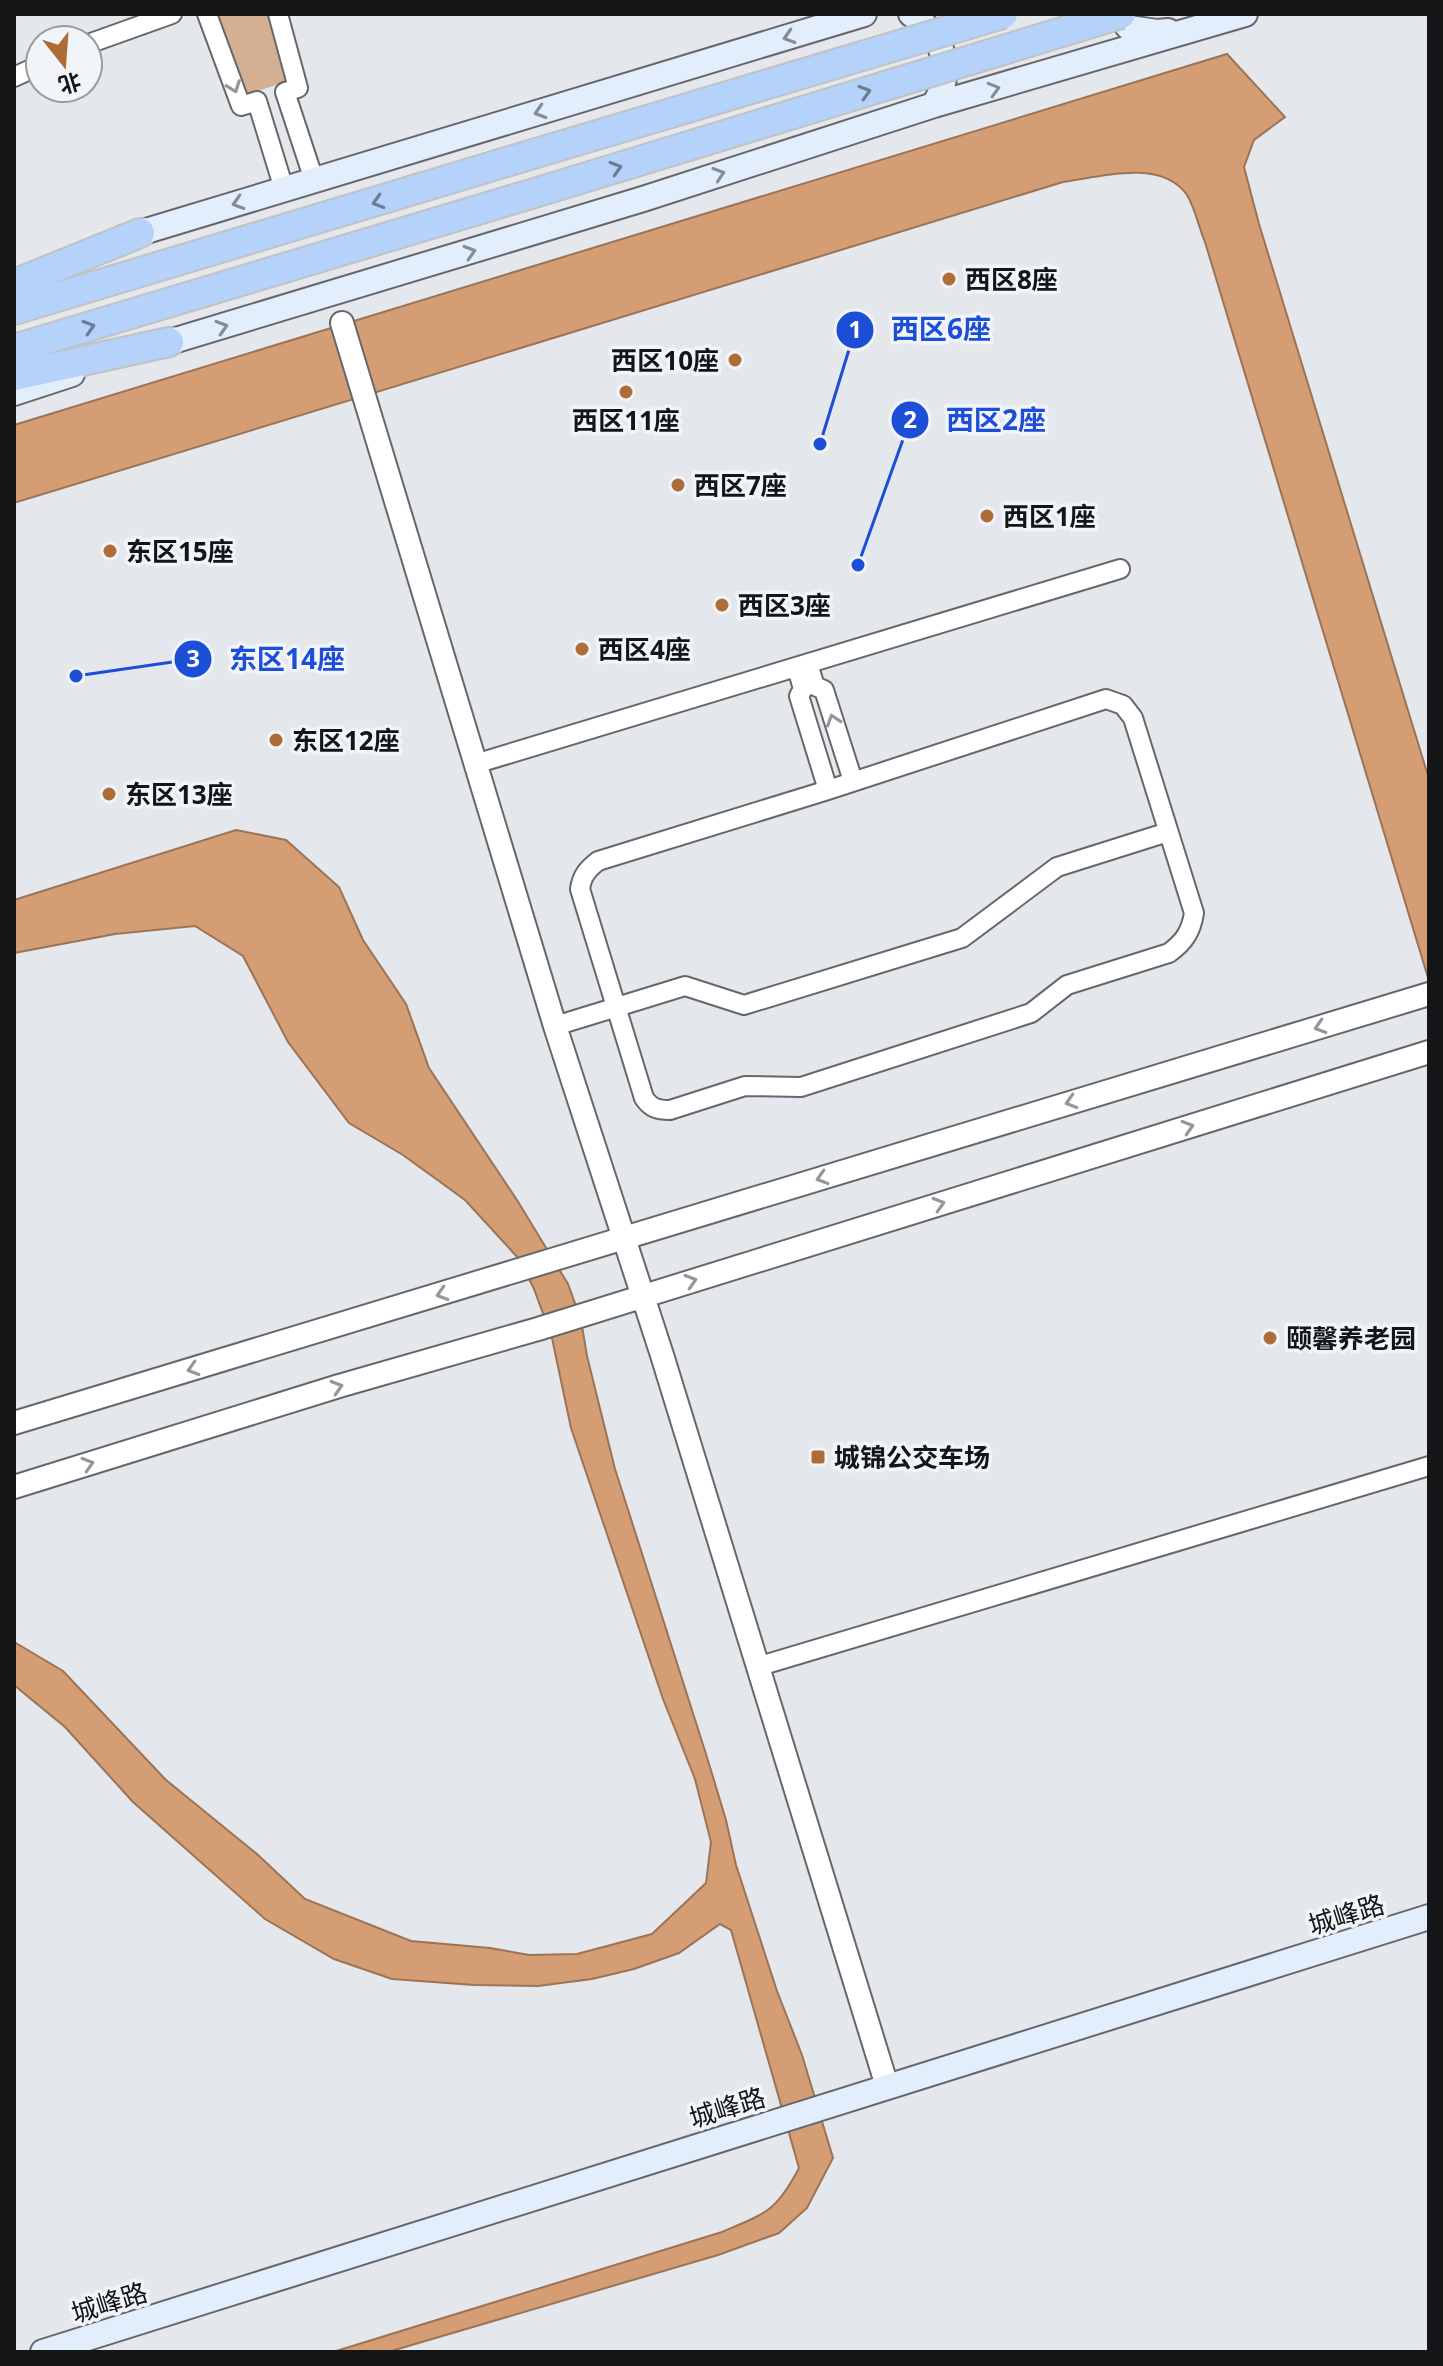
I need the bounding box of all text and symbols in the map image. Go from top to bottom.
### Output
north arrow [24,24,104,104]
one-way arrow [783,27,797,43]
text: 北 [55,67,85,102]
one-way arrow [224,79,241,93]
one-way arrow [986,81,1000,98]
one-way arrow [857,85,871,101]
one-way arrow [534,103,547,119]
one-way arrow [609,161,622,177]
one-way arrow [711,168,725,184]
one-way arrow [372,193,385,209]
one-way arrow [231,194,245,210]
one-way arrow [463,245,477,261]
place label: 西区8座 [965,261,1058,297]
marker: 西区8座 [940,270,958,288]
callout: 西区6座 [835,304,1007,356]
text: 西区6座 [891,309,991,347]
text: 1 [848,312,862,345]
one-way arrow [81,320,95,336]
one-way arrow [214,320,228,336]
place label: 西区10座 [611,342,719,378]
marker: 西区10座 [726,351,744,369]
marker: 西区11座 [617,383,635,401]
callout: 西区2座 [890,394,1062,446]
text: 西区2座 [946,400,1046,438]
place label: 西区11座 [572,402,680,438]
text: 2 [903,402,917,435]
place label: 西区7座 [694,467,787,503]
marker: 西区7座 [669,476,687,494]
place label: 西区1座 [1003,498,1096,534]
marker: 西区1座 [978,507,996,525]
place label: 东区15座 [126,533,234,569]
marker: 东区15座 [101,542,119,560]
place label: 西区3座 [738,587,831,623]
marker: 西区3座 [713,596,731,614]
place label: 西区4座 [598,631,691,667]
callout: 东区14座 [173,633,361,685]
text: 东区14座 [229,639,345,677]
marker: 西区4座 [573,640,591,658]
text: 3 [186,641,200,674]
one-way arrow [827,714,843,728]
place label: 东区12座 [292,722,400,758]
marker: 东区12座 [267,731,285,749]
place label: 东区13座 [125,776,233,812]
marker: 东区13座 [100,785,118,803]
one-way arrow [1313,1018,1327,1034]
one-way arrow [1064,1093,1078,1109]
one-way arrow [1181,1120,1194,1136]
one-way arrow [816,1169,829,1185]
one-way arrow [932,1197,946,1213]
one-way arrow [683,1274,697,1290]
one-way arrow [436,1285,450,1301]
place label: 颐馨养老园 [1286,1320,1416,1356]
marker: 颐馨养老园 [1261,1329,1279,1347]
one-way arrow [187,1360,201,1376]
one-way arrow [329,1380,343,1396]
place label: 城锦公交车场 [834,1439,990,1475]
marker: 城锦公交车场 [809,1448,827,1466]
one-way arrow [81,1457,95,1473]
street label: 城峰路 [1303,1885,1389,1943]
street label: 城峰路 [684,2078,770,2136]
street label: 城峰路 [66,2273,152,2331]

